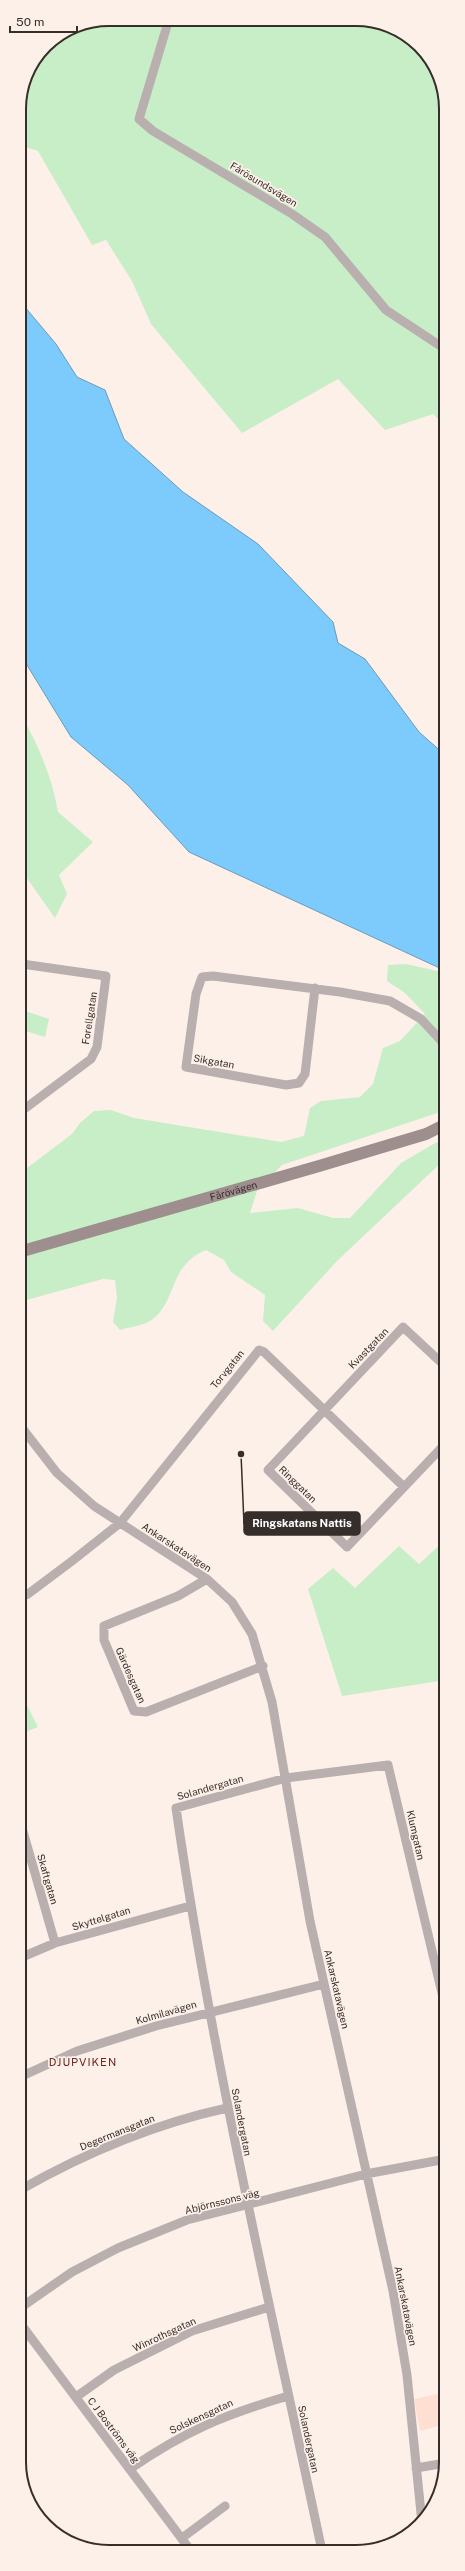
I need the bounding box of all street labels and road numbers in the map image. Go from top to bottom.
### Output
street label: Fårösundsvägen [228,159,300,209]
street label: Forellgatan [79,990,99,1045]
street label: Sikgatan [193,1052,236,1071]
street label: Fårövägen [208,1178,259,1203]
street label: Kvastgatan [346,1325,391,1371]
street label: Torvgatan [208,1347,246,1391]
street label: Ringgatan [277,1463,319,1505]
street label: Ankarskatavägen [140,1520,214,1574]
street label: Gärdesgatan [113,1645,149,1705]
street label: Solandergatan [175,1772,245,1802]
street label: Klumgatan [404,1809,428,1861]
street label: Skaftgatan [35,1852,61,1906]
street label: Skyttelgatan [70,1903,132,1933]
street label: Ankarskatavägen [322,1948,352,2030]
street label: Kolmilavägen [134,1998,198,2026]
street label: Solandergatan [230,2087,254,2157]
street label: Degermansgatan [78,2111,156,2152]
street label: Abjörnssons väg [183,2186,261,2216]
street label: Ankarskatavägen [392,2265,420,2347]
street label: Winrothsgatan [131,2314,198,2354]
street label: C J Boströms väg [85,2395,143,2465]
street label: Solskensgatan [167,2396,235,2436]
street label: Solandergatan [296,2404,322,2474]

